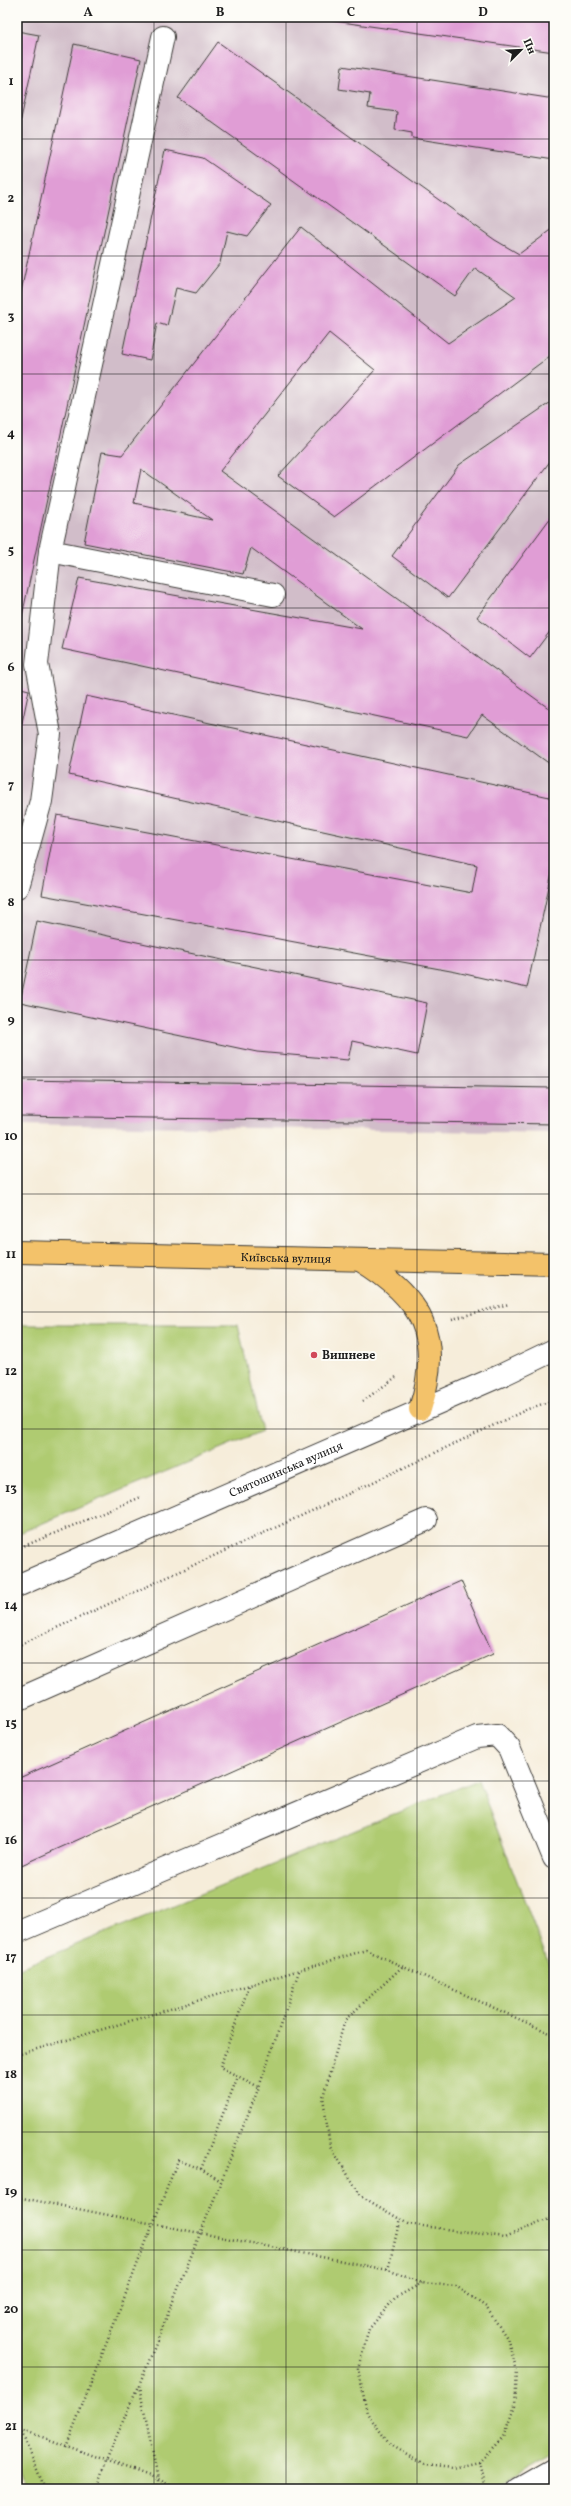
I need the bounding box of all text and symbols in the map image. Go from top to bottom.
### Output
text: A [83,4,93,22]
text: B [216,4,225,22]
text: C [347,4,355,22]
text: D [478,4,488,22]
north arrow [501,30,541,70]
text: Пн [519,36,539,57]
text: 1 [8,73,14,91]
text: 2 [8,190,15,208]
text: 3 [8,308,15,326]
text: 4 [7,425,15,443]
text: 5 [8,542,14,560]
text: 6 [7,659,15,677]
text: 7 [8,777,14,795]
text: 8 [7,894,15,912]
text: 9 [7,1011,15,1029]
text: 10 [4,1128,18,1146]
text: 11 [6,1246,16,1264]
street label: Київська вулиця [240,1250,331,1268]
place label: Вишневе [322,1348,375,1364]
marker: Вишневе [309,1350,319,1360]
text: 12 [5,1363,17,1381]
street label: Святошинська вулиця [227,1438,345,1502]
text: 13 [5,1480,17,1498]
text: 14 [4,1597,18,1615]
text: 15 [5,1715,17,1733]
text: 16 [5,1832,17,1850]
text: 17 [5,1949,17,1967]
text: 18 [5,2066,17,2084]
text: 19 [5,2183,17,2201]
text: 20 [4,2301,18,2319]
text: 21 [5,2418,17,2436]

